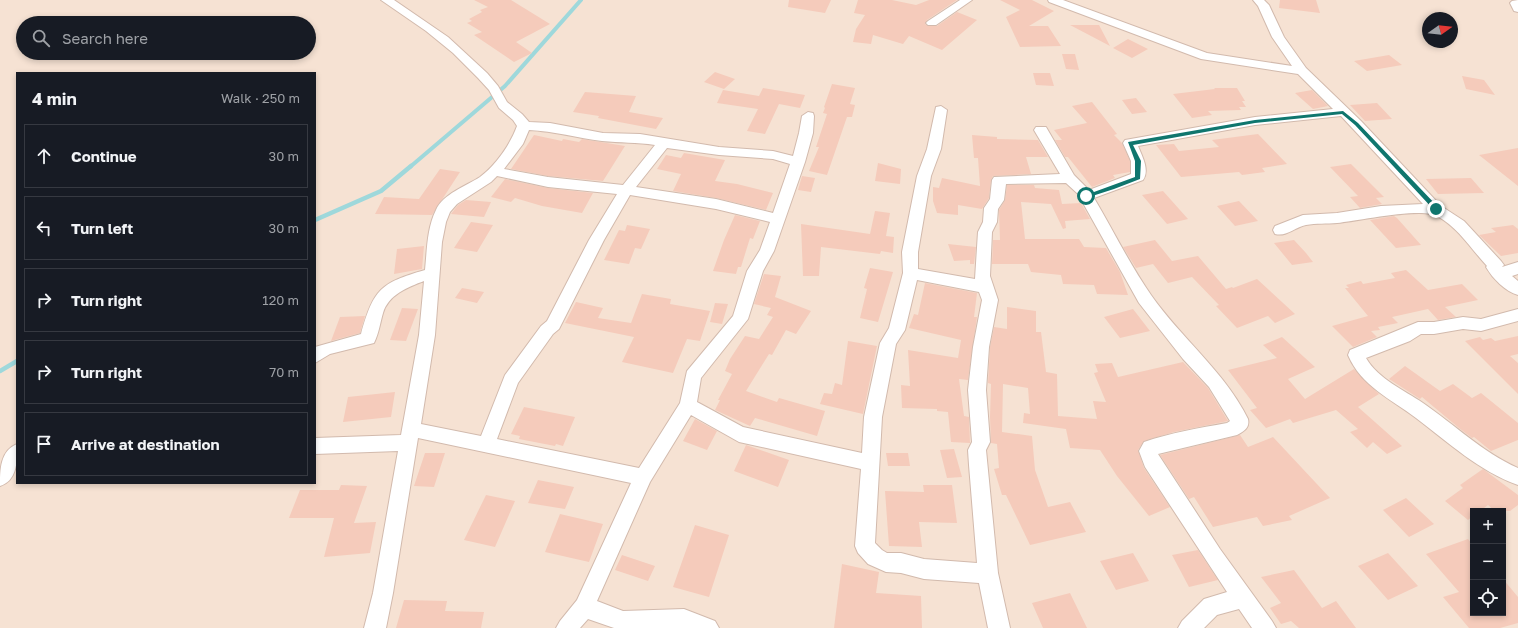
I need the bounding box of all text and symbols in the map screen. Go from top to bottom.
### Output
north arrow [1422,12,1458,48]
search box [16,16,316,60]
icon: search [30,27,52,49]
text: Search here [62,29,148,47]
text: 4 min [32,88,77,109]
text: Walk · 250 m [221,90,300,106]
icon: ahead [33,145,55,167]
text: Continue [71,147,137,165]
text: 30 m [269,148,299,164]
route start [1077,187,1095,205]
route end [1427,200,1445,218]
icon: left [33,217,55,239]
text: Turn left [71,219,133,237]
text: 30 m [269,220,299,236]
icon: right [33,289,55,311]
text: Turn right [71,291,142,309]
text: 120 m [262,292,299,308]
icon: right [33,361,55,383]
text: Turn right [71,363,142,381]
text: 70 m [269,364,299,380]
icon: arrive [33,433,55,455]
text: Arrive at destination [71,435,220,453]
map controls [1470,508,1506,616]
button: + [1470,508,1506,544]
button: − [1470,544,1506,580]
button: locate [1470,580,1506,616]

